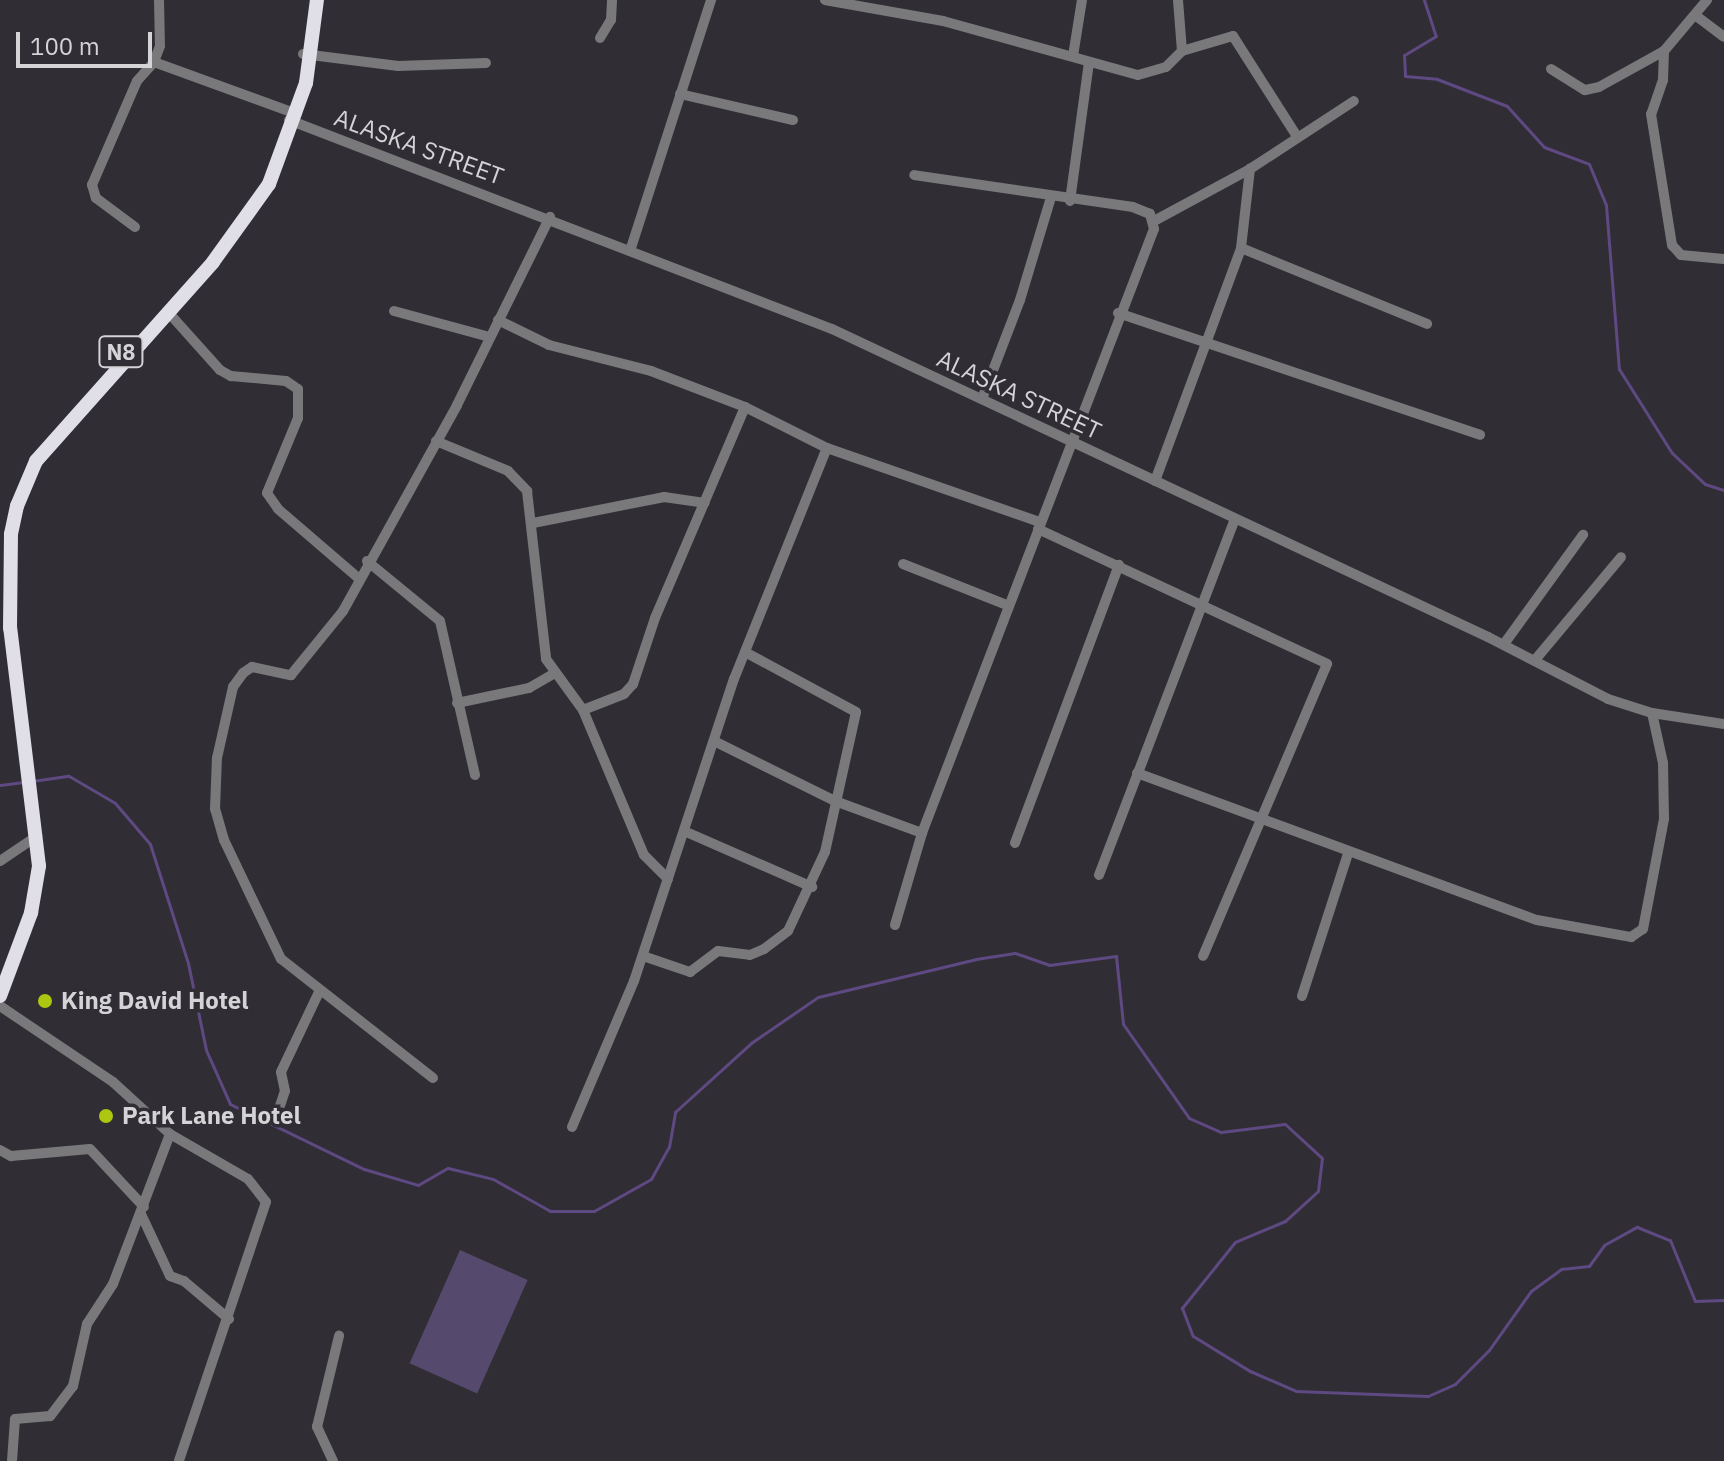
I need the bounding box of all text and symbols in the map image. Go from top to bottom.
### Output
scale bar [20,16,156,66]
text: 100 m [30,30,100,62]
street label: ALASKA STREET [330,103,508,191]
road number: N8 [97,334,145,370]
street label: ALASKA STREET [932,344,1106,446]
place label: King David Hotel [61,987,249,1015]
marker: King David Hotel [36,992,54,1010]
place label: Park Lane Hotel [122,1102,301,1130]
marker: Park Lane Hotel [97,1107,115,1125]

